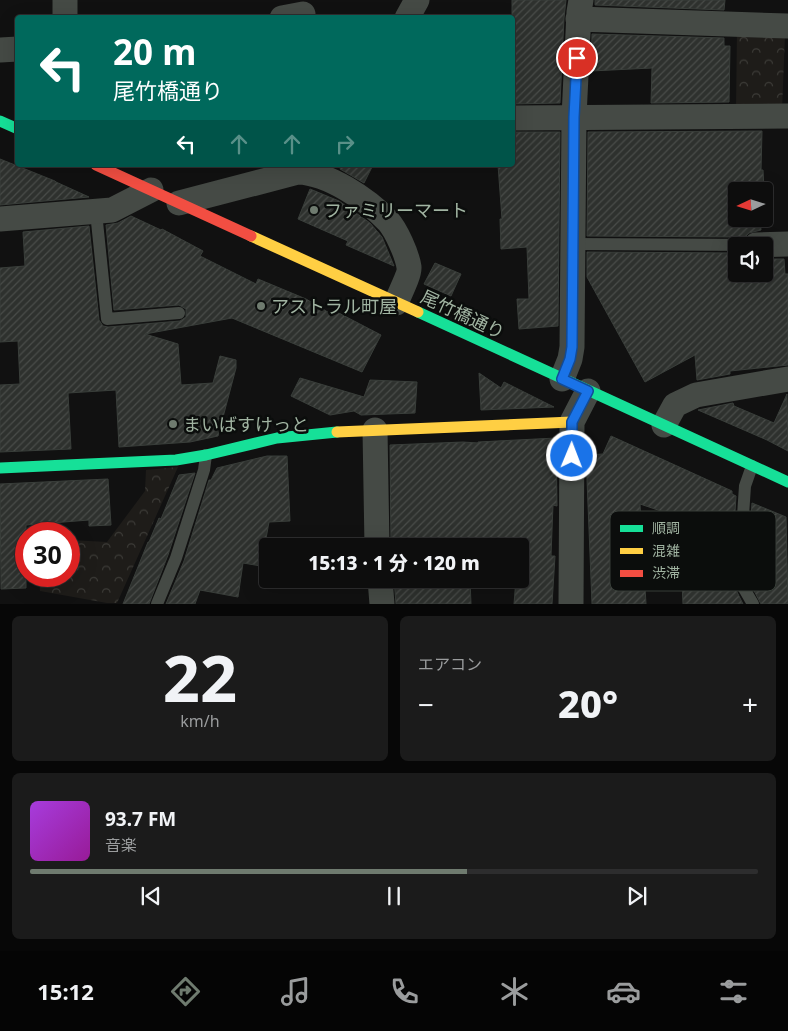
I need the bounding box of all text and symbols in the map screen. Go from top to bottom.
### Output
text: 20 m [113,28,196,75]
icon: left [30,35,95,100]
pin [556,37,598,79]
icon: arrive [563,44,591,72]
text: 尾竹橋通り [113,75,223,105]
icon: left [172,130,200,158]
icon: ahead [225,130,253,158]
icon: ahead [278,130,306,158]
icon: right [331,130,359,158]
north arrow [728,182,772,228]
map controls [728,182,773,282]
place label: ファミリーマート [324,198,468,222]
marker: ファミリーマート [308,204,320,216]
button: sound [728,237,773,282]
street label: 尾竹橋通り [417,284,509,344]
place label: アストラル町屋 [271,294,397,318]
marker: アストラル町屋 [255,300,267,312]
place label: まいばすけっと [183,412,309,436]
marker: まいばすけっと [167,418,179,430]
position arrow [545,429,597,481]
legend [610,511,776,591]
text: 順調 [652,518,680,537]
speed limit sign: 30 [15,522,80,587]
text: 混雑 [652,541,680,560]
text: 15:13 · 1 分 · 120 m [308,550,480,576]
text: 渋滞 [652,563,680,582]
text: 22 [163,633,237,721]
text: エアコン [418,653,482,675]
text: 20° [558,677,618,729]
text: − [418,685,434,723]
text: + [742,685,758,723]
text: km/h [180,710,220,732]
text: 93.7 FM [105,806,176,832]
text: 音楽 [105,834,137,856]
icon: previous [137,882,165,910]
icon: pause [380,882,408,910]
icon: next [623,882,651,910]
icon: directions [168,974,203,1009]
icon: music [278,974,313,1009]
icon: phone [387,974,422,1009]
icon: climate [497,974,532,1009]
icon: car [606,974,641,1009]
icon: filters [716,974,751,1009]
text: 15:12 [37,976,94,1006]

